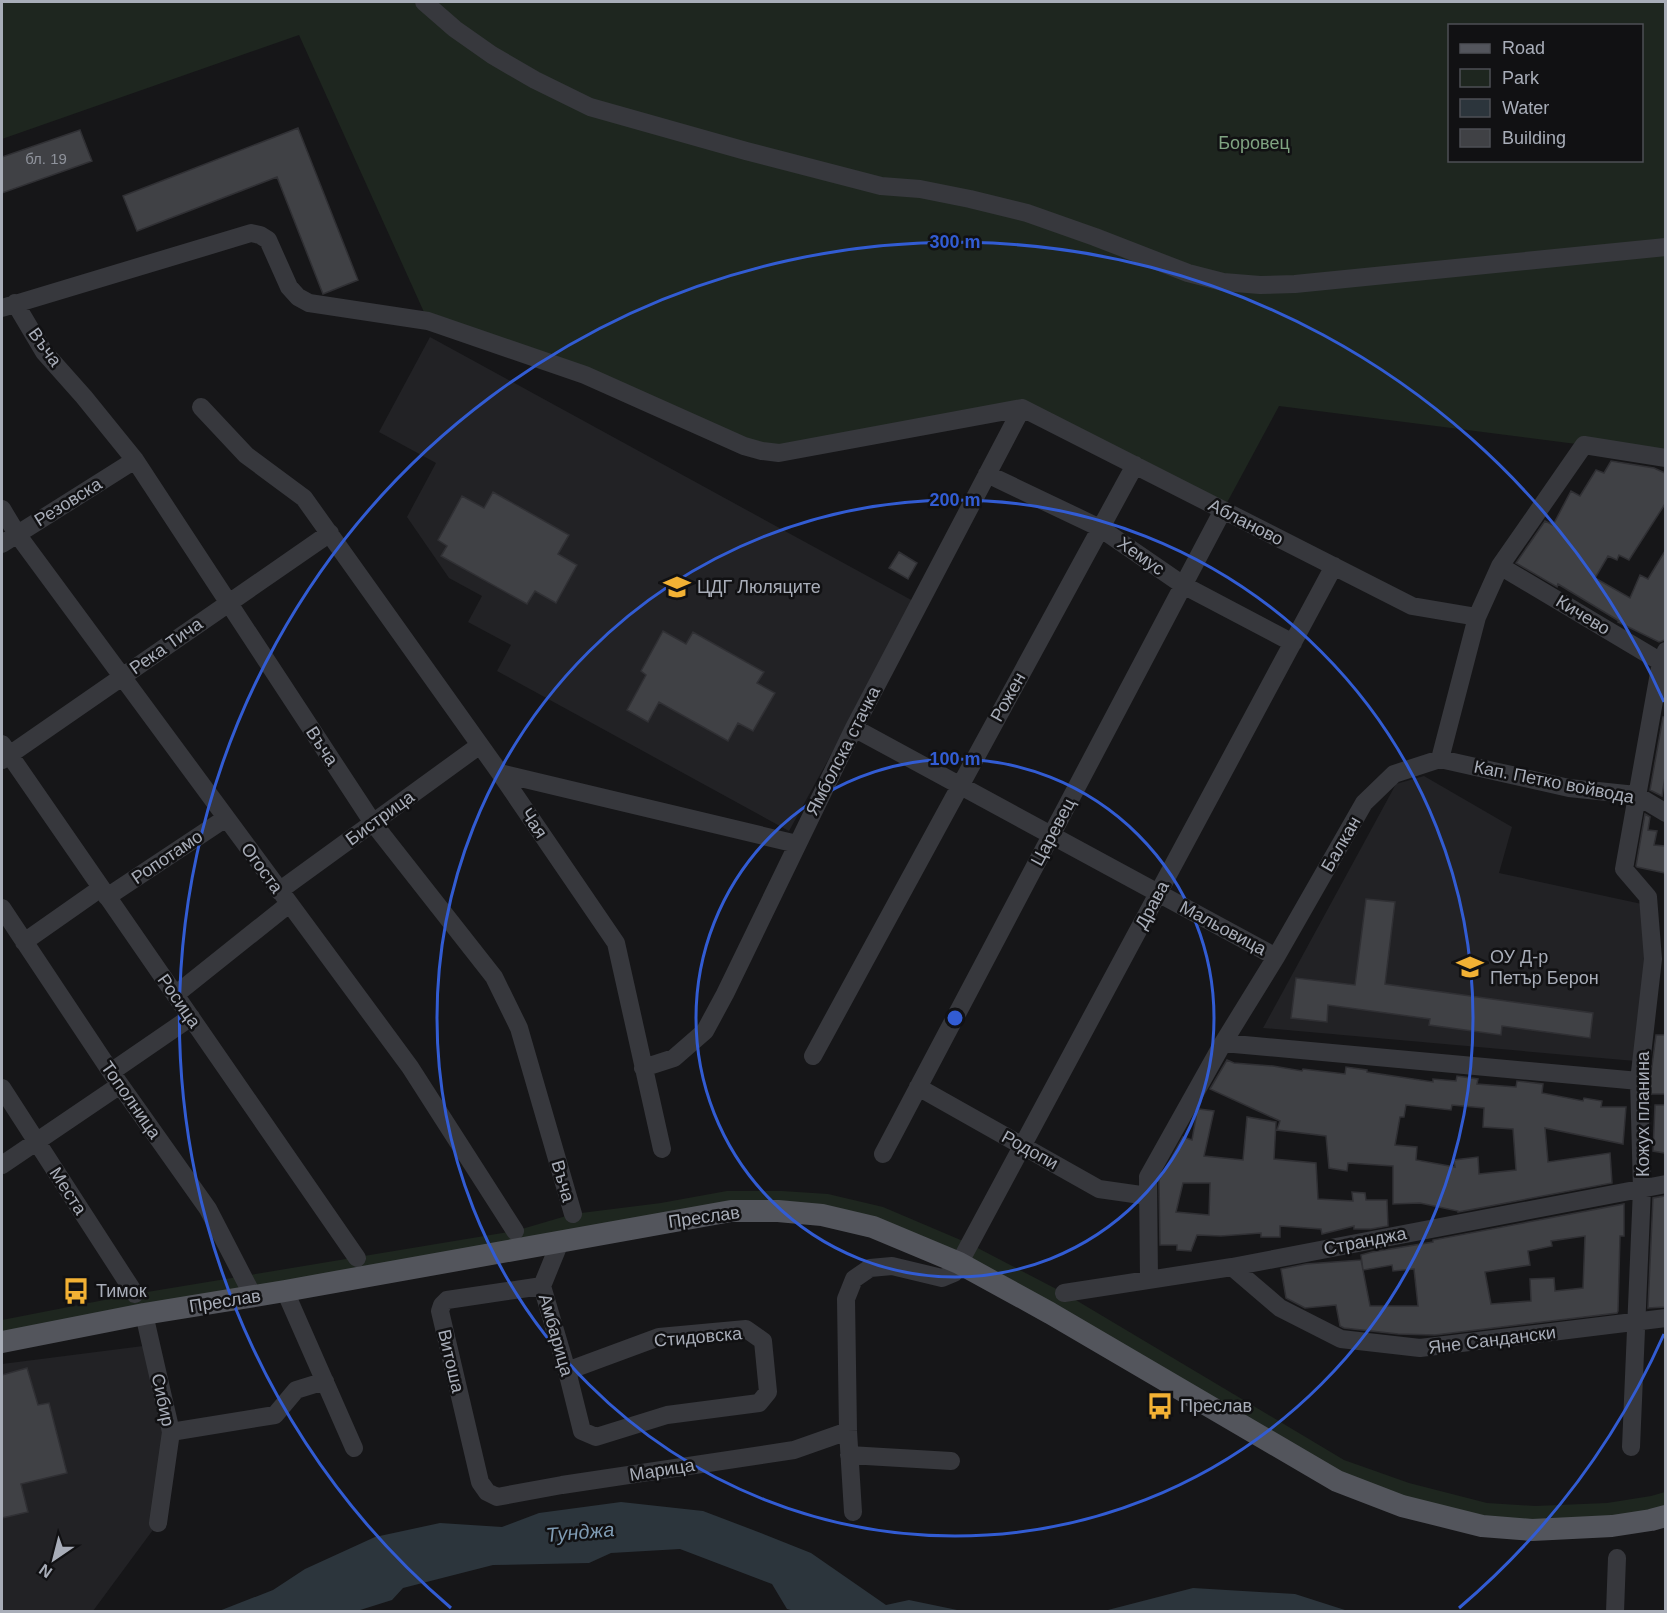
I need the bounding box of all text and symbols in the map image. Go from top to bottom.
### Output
legend [1448,24,1643,162]
text: Road [1502,38,1545,58]
text: Park [1502,68,1540,88]
text: Water [1502,98,1549,118]
text: Building [1502,128,1566,148]
park label: Боровец [1218,133,1290,153]
house number: бл. 19 [25,150,67,167]
text: 300 m [929,232,981,252]
street label: Въча [24,324,66,371]
street label: Резовска [31,473,106,530]
text: 200 m [929,490,981,510]
street label: Абланово [1205,495,1287,549]
street label: Хемус [1114,533,1168,579]
school or university icon: ЦДГ Люляците [662,572,692,602]
place label: ЦДГ Люляците [697,577,821,597]
street label: Кичево [1552,591,1614,639]
street label: Река Тича [126,613,207,678]
street label: Рожен [986,669,1030,725]
street label: Ямболска стачка [802,682,885,819]
street label: Въча [302,723,343,770]
text: 100 m [929,749,981,769]
street label: Кап. Петко войвода [1472,757,1637,808]
street label: Бистрица [342,786,419,849]
street label: Царевец [1027,795,1079,869]
street label: Чая [517,804,551,842]
street label: Балкан [1317,813,1365,875]
street label: Ропотамо [128,826,206,888]
street label: Огоста [237,839,287,898]
street label: Драва [1131,877,1173,932]
street label: Мальовица [1176,897,1271,960]
place label: ОУ Д-р Петър Берон [1490,947,1599,988]
school or university icon: ОУ Д-р Петър Берон [1455,952,1485,982]
street label: Росица [153,970,205,1032]
centre of rings [945,1008,965,1028]
street label: Кожух планина [1633,1050,1653,1177]
street label: Тополница [97,1057,166,1143]
street label: Родопи [998,1126,1062,1174]
street label: Въча [548,1158,579,1205]
street label: Места [45,1164,91,1219]
street label: Преслав [667,1202,741,1232]
street label: Странджа [1322,1223,1409,1259]
bus stop icon: Тимок [61,1276,91,1306]
place label: Тимок [96,1281,147,1301]
street label: Преслав [188,1285,262,1317]
street label: Амбарица [535,1292,578,1379]
street label: Яне Сандански [1427,1322,1557,1358]
street label: Стидовска [653,1323,744,1351]
street label: Витоша [434,1327,468,1396]
street label: Сибир [148,1372,178,1428]
bus stop icon: Преслав [1145,1391,1175,1421]
place label: Преслав [1180,1396,1252,1416]
street label: Марица [628,1455,697,1485]
water label: Тунджа [545,1518,615,1546]
north arrow [24,1529,84,1589]
text: N [36,1561,55,1581]

